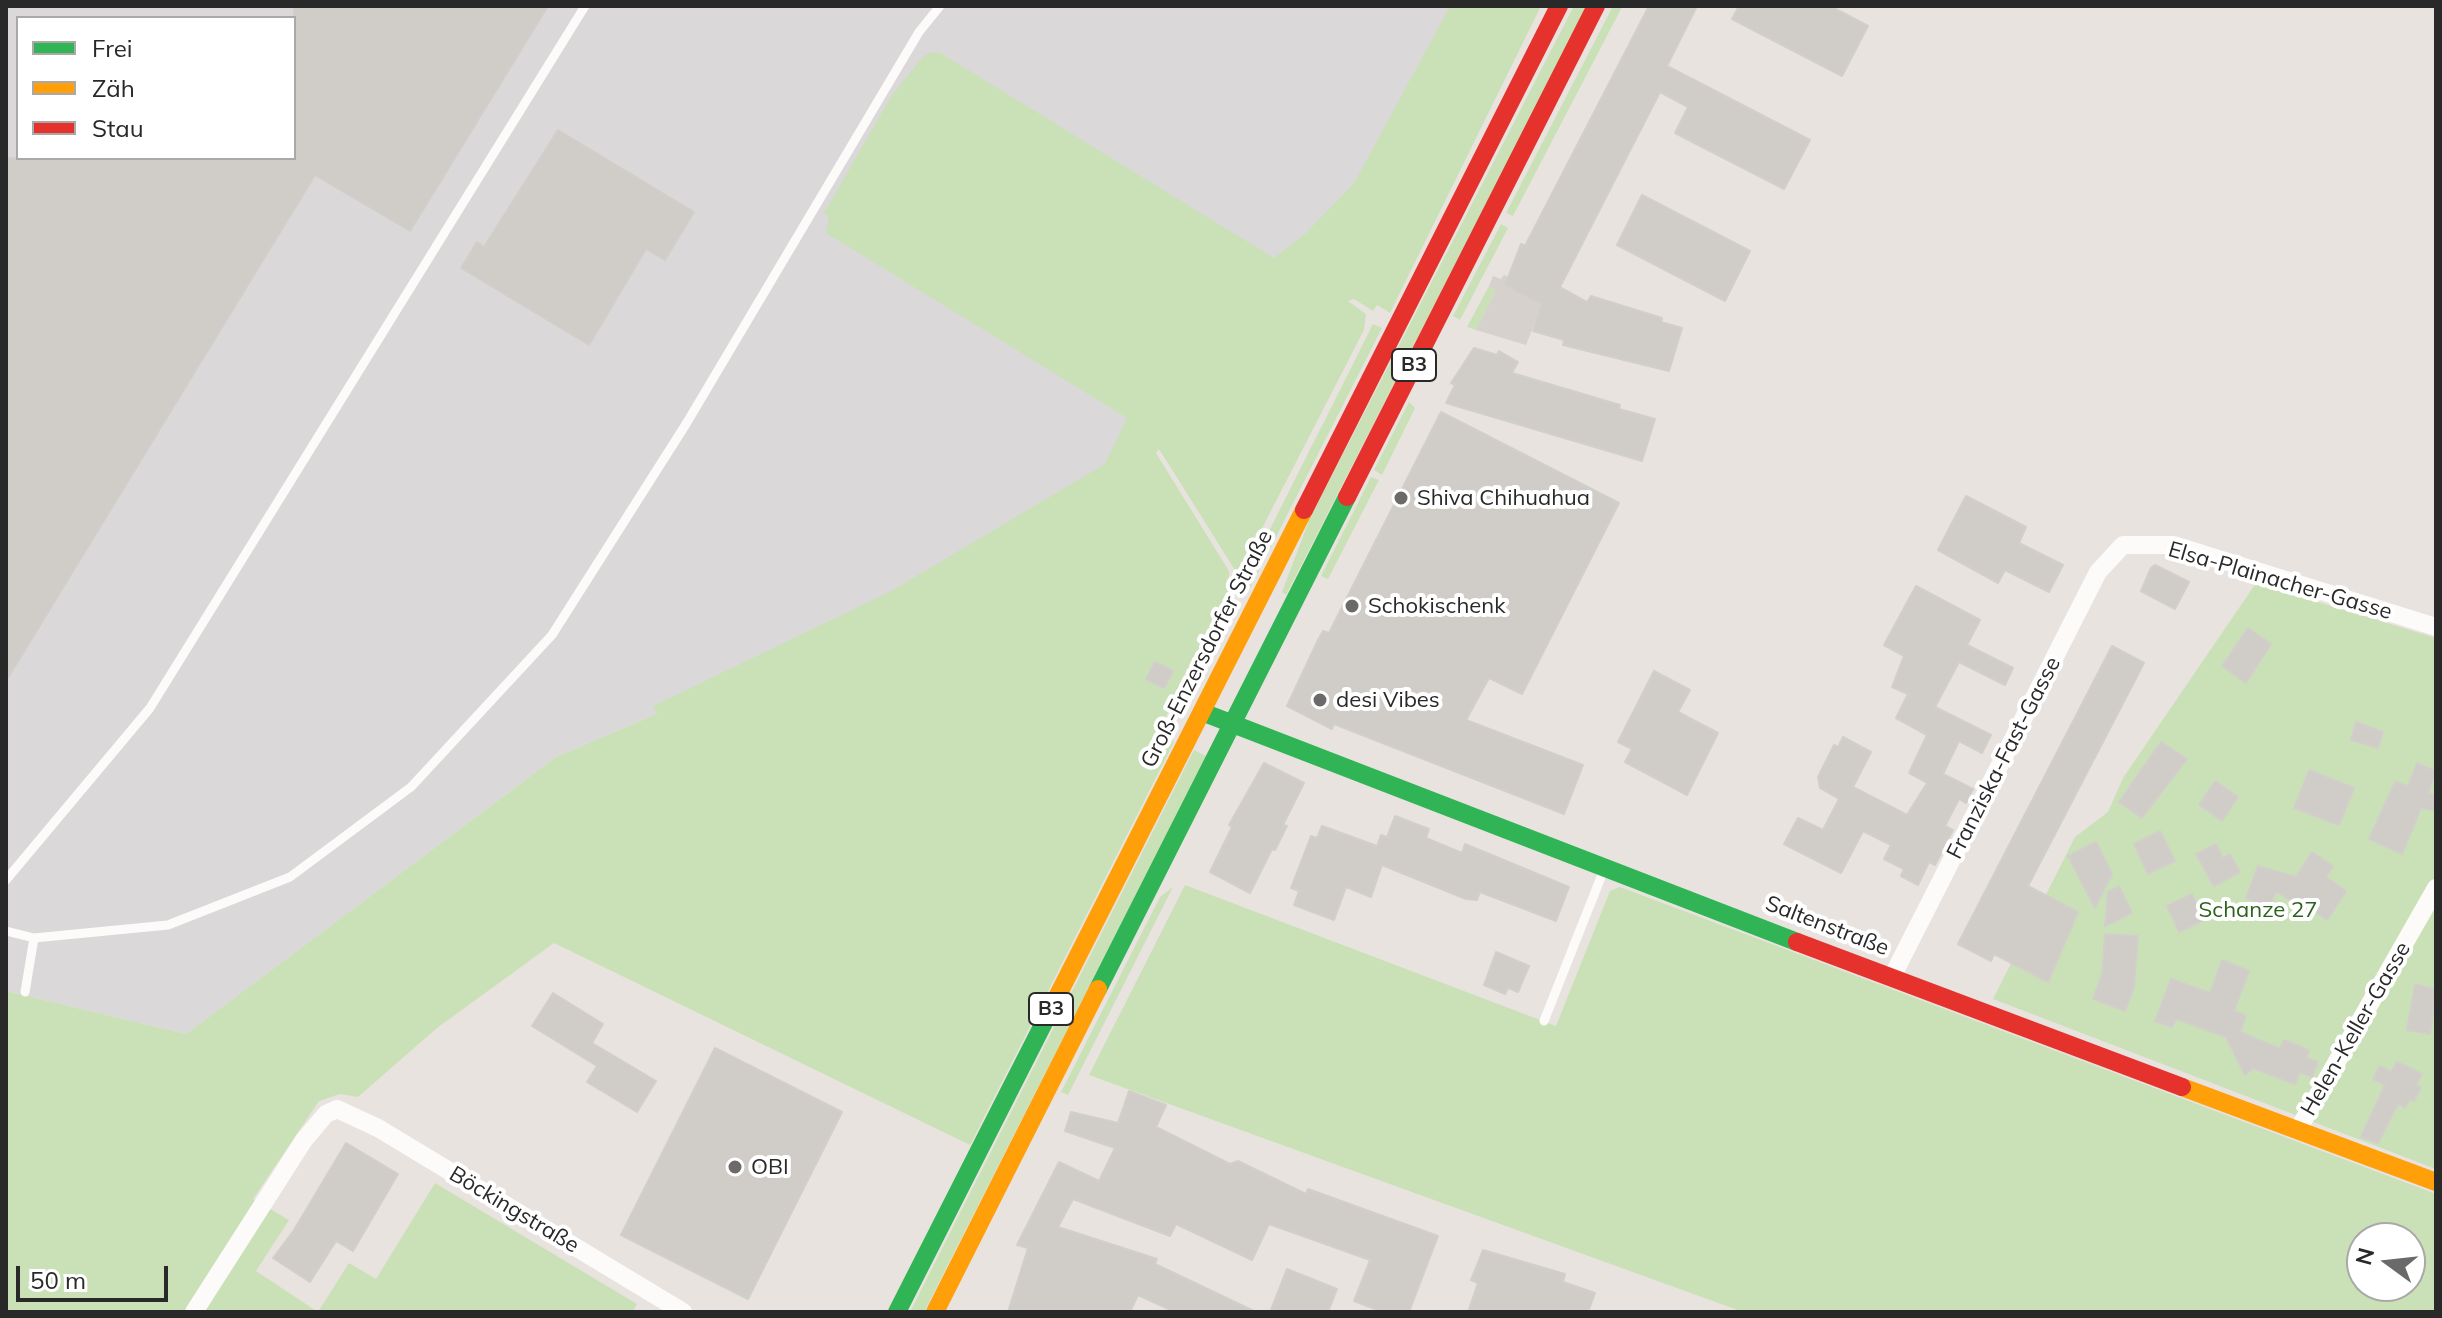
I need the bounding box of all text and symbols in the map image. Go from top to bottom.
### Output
legend [16,16,296,160]
text: Frei [92,33,133,63]
text: Zäh [92,73,135,103]
text: Stau [92,113,144,143]
road number: B3 [1392,349,1436,381]
place label: Shiva Chihuahua [1417,485,1590,511]
marker: Shiva Chihuahua [1392,489,1410,507]
street label: Groß-Enzersdorfer Straße [1135,526,1279,772]
street label: Elsa-Plainacher-Gasse [2165,536,2395,626]
place label: Schokischenk [1368,593,1505,619]
marker: Schokischenk [1343,597,1361,615]
street label: Franziska-Fast-Gasse [1942,652,2066,864]
place label: desi Vibes [1336,687,1440,713]
marker: desi Vibes [1311,691,1329,709]
street label: Saltenstraße [1762,890,1892,962]
park label: Schanze 27 [2199,897,2317,923]
street label: Helen-Keller-Gasse [2295,937,2417,1121]
road number: B3 [1029,993,1073,1025]
place label: OBI [751,1154,789,1180]
marker: OBI [726,1158,744,1176]
street label: Böckingstraße [444,1161,584,1259]
north arrow [2346,1222,2426,1302]
text: N [2349,1245,2380,1268]
scale bar [20,1250,172,1300]
text: 50 m [30,1265,86,1295]

